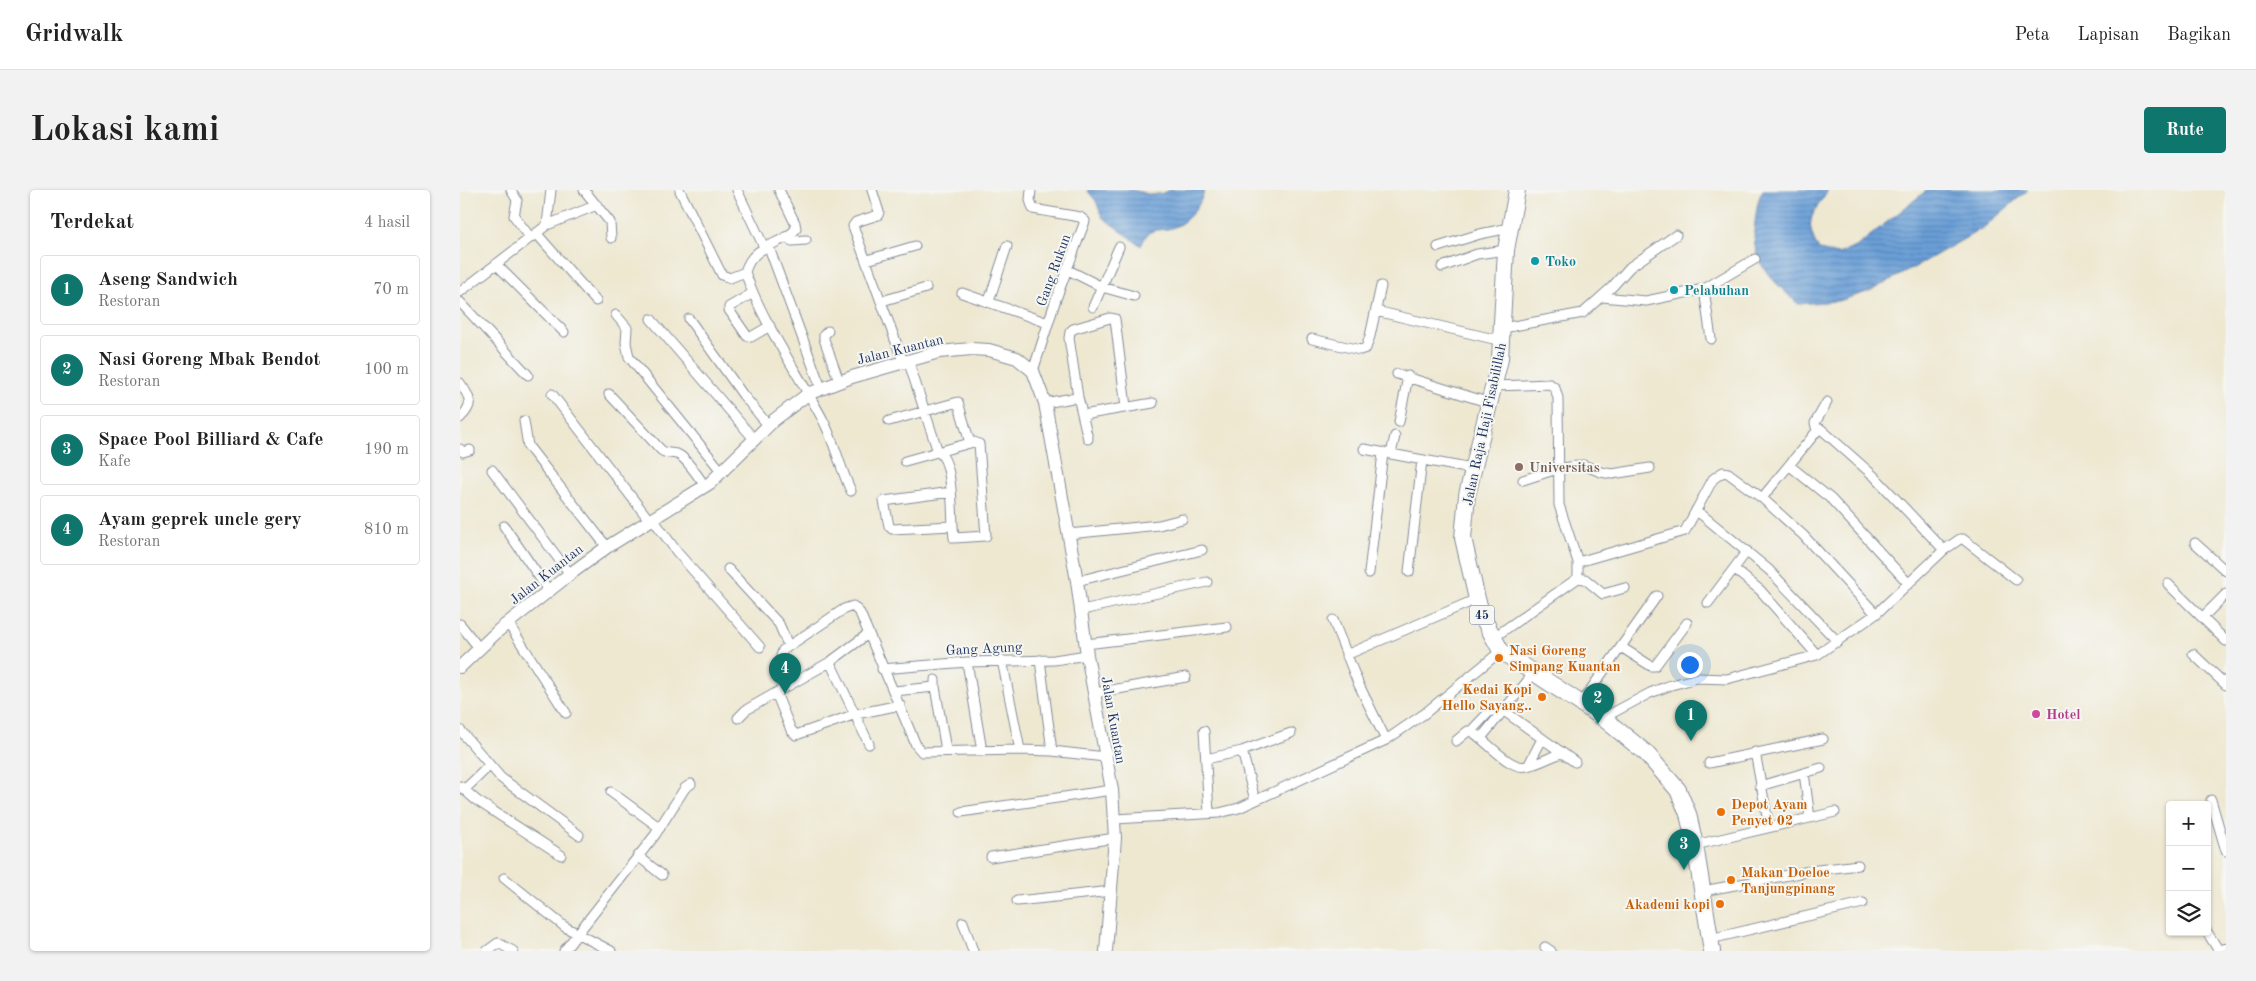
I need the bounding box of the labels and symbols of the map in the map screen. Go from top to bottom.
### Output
street label: Gang Rukun [1034,232,1074,308]
marker: Toko [1529,255,1541,267]
place label: Toko [1545,255,1576,269]
marker: Pelabuhan [1668,284,1680,296]
place label: Pelabuhan [1684,284,1749,298]
street label: Jalan Kuantan [856,332,945,367]
street label: Jalan Raja Haji Fisabilillah [1461,341,1509,507]
marker: Universitas [1513,461,1525,473]
place label: Universitas [1529,461,1600,475]
street label: Jalan Kuantan [507,542,586,608]
road number: 45 [1470,606,1494,624]
street label: Gang Agung [945,640,1023,658]
place label: Nasi Goreng Simpang Kuantan [1509,644,1621,674]
marker: Nasi Goreng Simpang Kuantan [1493,652,1505,664]
your location [1677,652,1703,678]
pin: 4 [769,653,801,694]
street label: Jalan Kuantan [1098,675,1128,765]
place label: Kedai Kopi Hello Sayang.. [1442,683,1532,713]
pin: 2 [1582,683,1614,724]
marker: Kedai Kopi Hello Sayang.. [1536,691,1548,703]
pin: 1 [1675,700,1707,741]
marker: Hotel [2030,708,2042,720]
place label: Hotel [2046,708,2081,722]
place label: Depot Ayam Penyet 02 [1731,798,1807,828]
marker: Depot Ayam Penyet 02 [1715,806,1727,818]
pin: 3 [1668,829,1700,870]
place label: Makan Doeloe Tanjungpinang [1741,866,1835,896]
marker: Makan Doeloe Tanjungpinang [1725,874,1737,886]
place label: Akademi kopi [1624,898,1710,912]
marker: Akademi kopi [1714,898,1726,910]

